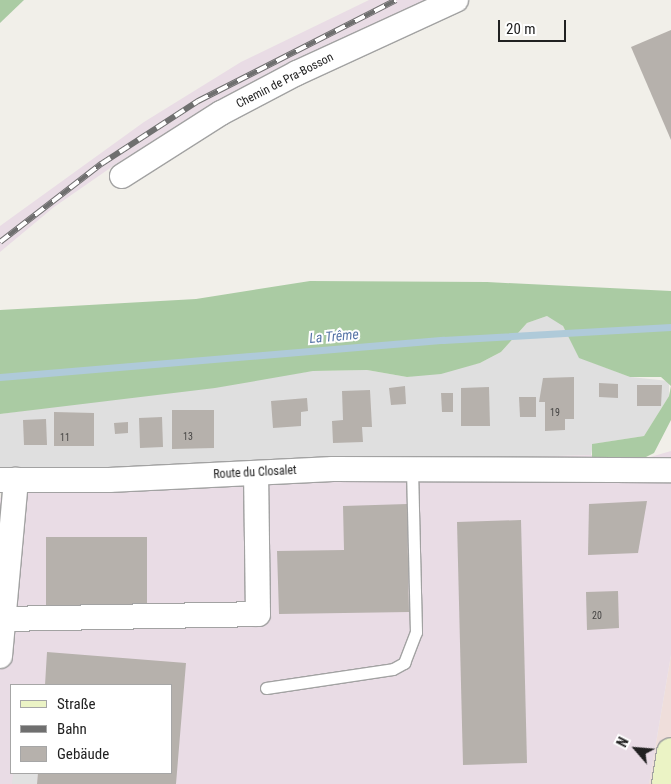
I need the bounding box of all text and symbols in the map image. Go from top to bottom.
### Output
scale bar [501,10,568,42]
text: 20 m [506,20,536,38]
street label: Chemin de Pra-Bosson [234,50,336,112]
water label: La Trême [309,325,359,347]
house number: 19 [550,407,560,419]
house number: 13 [183,431,193,443]
house number: 11 [60,432,70,444]
street label: Route du Closalet [213,464,297,482]
house number: 20 [592,610,602,622]
legend [10,684,172,774]
text: Straße [57,695,96,713]
text: Bahn [57,720,87,738]
north arrow [611,724,661,774]
text: N [614,735,632,750]
text: Gebäude [57,745,109,763]

